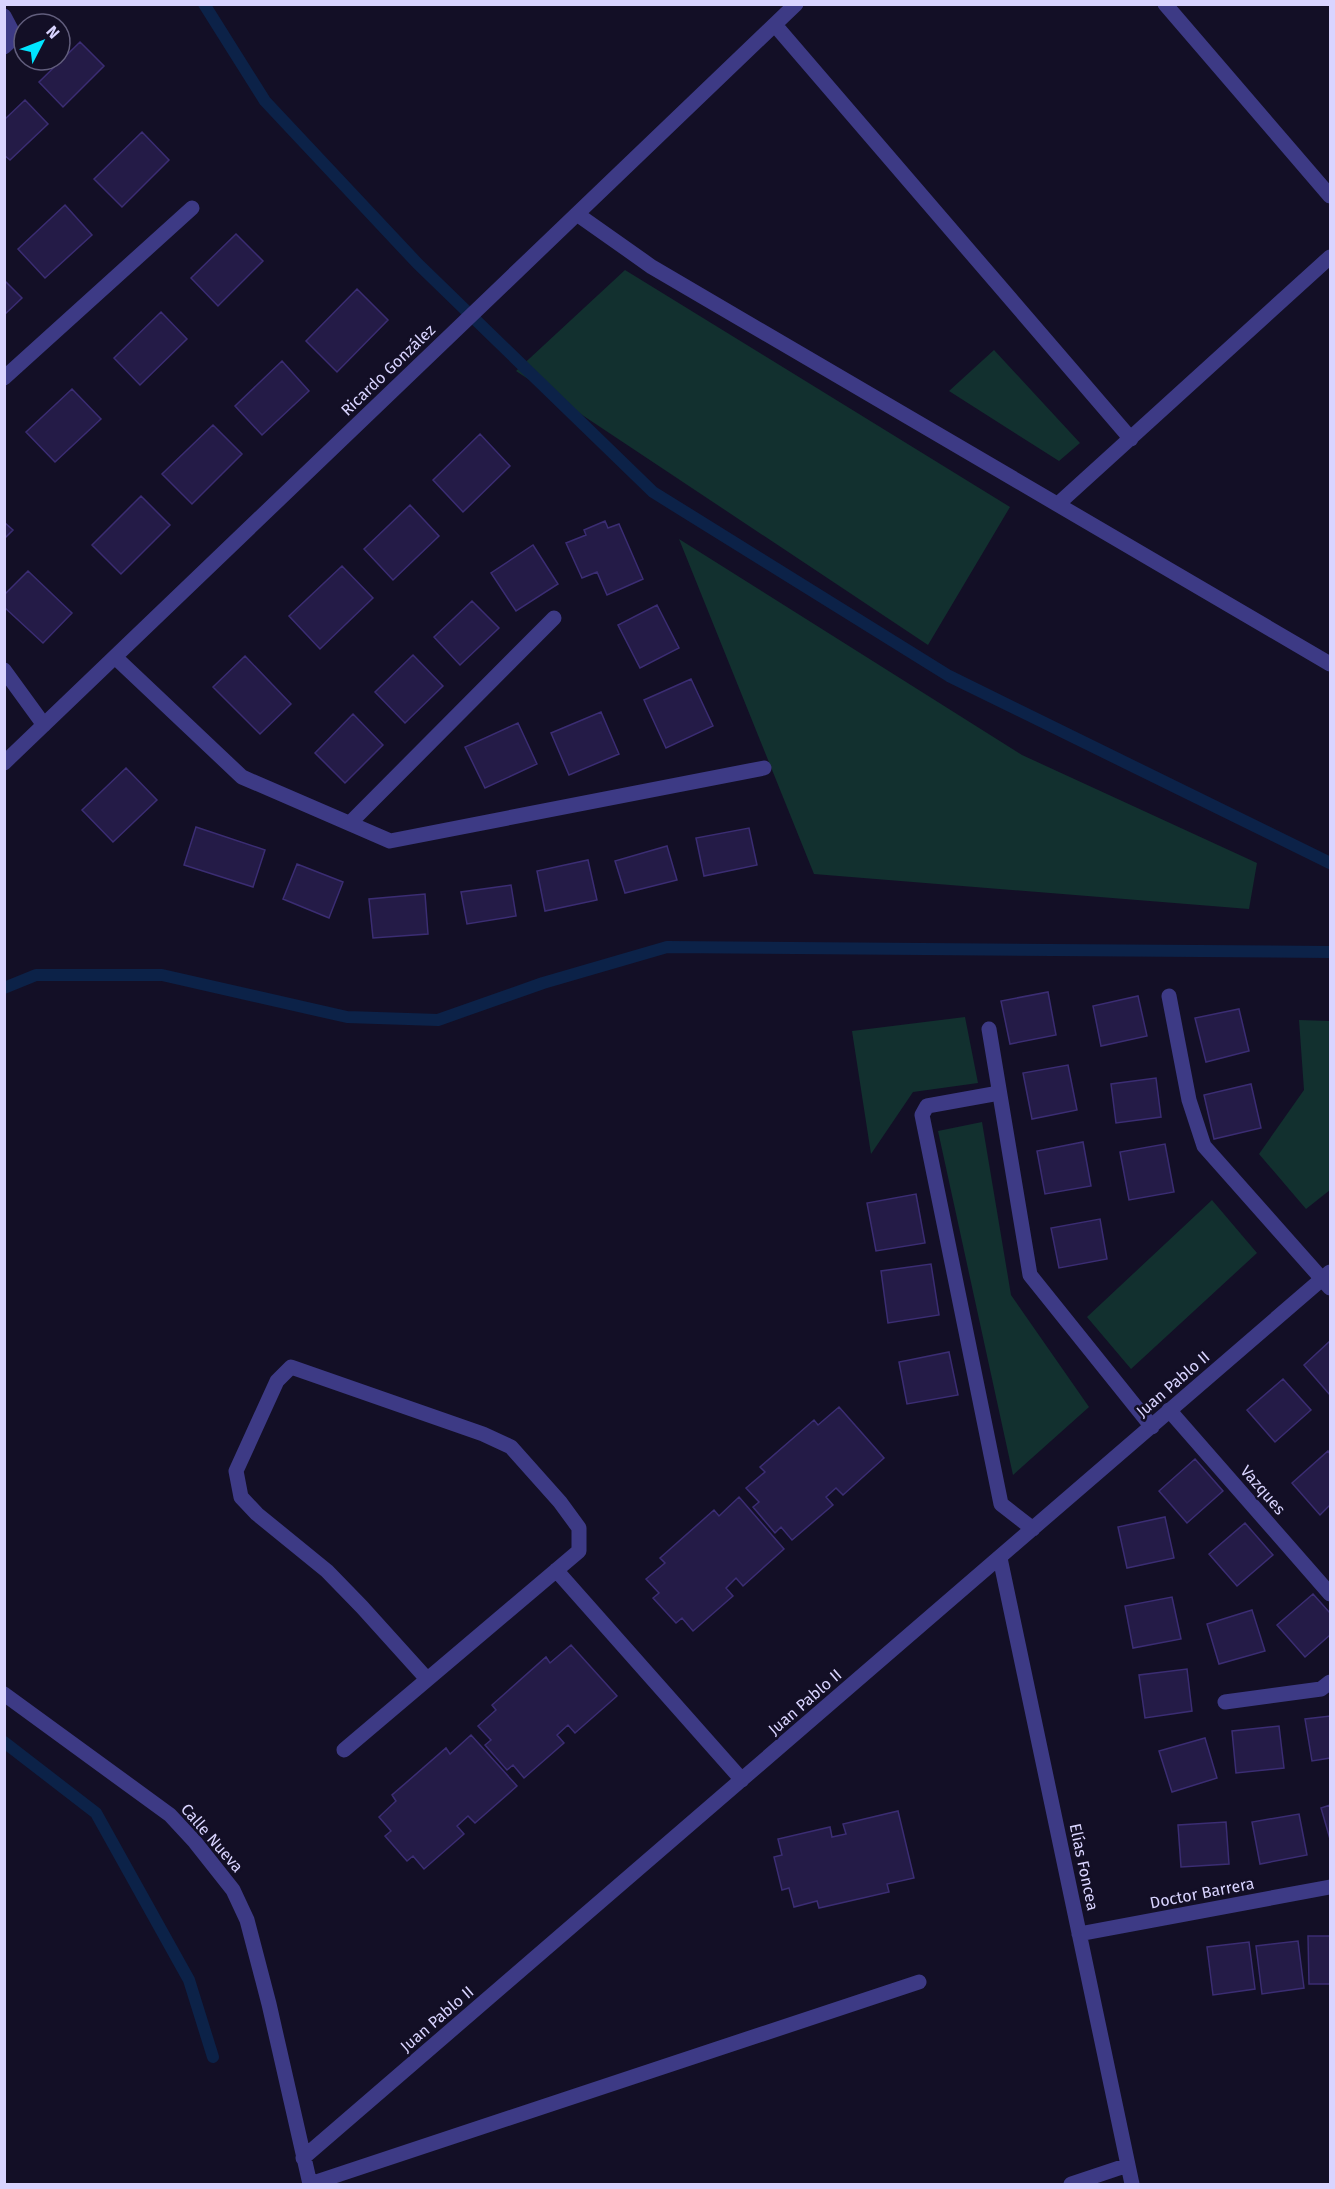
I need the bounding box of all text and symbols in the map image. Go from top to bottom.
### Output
north arrow [12,12,72,72]
text: N [42,22,63,43]
street label: Ricardo González [337,320,439,420]
street label: Juan Pablo II [1133,1347,1213,1421]
street label: Vazques [1237,1462,1289,1518]
street label: Juan Pablo II [765,1665,845,1739]
street label: Calle Nueva [177,1800,247,1876]
street label: Elías Foncea [1066,1822,1102,1912]
street label: Doctor Barrera [1148,1874,1256,1912]
street label: Juan Pablo II [397,1982,477,2056]

